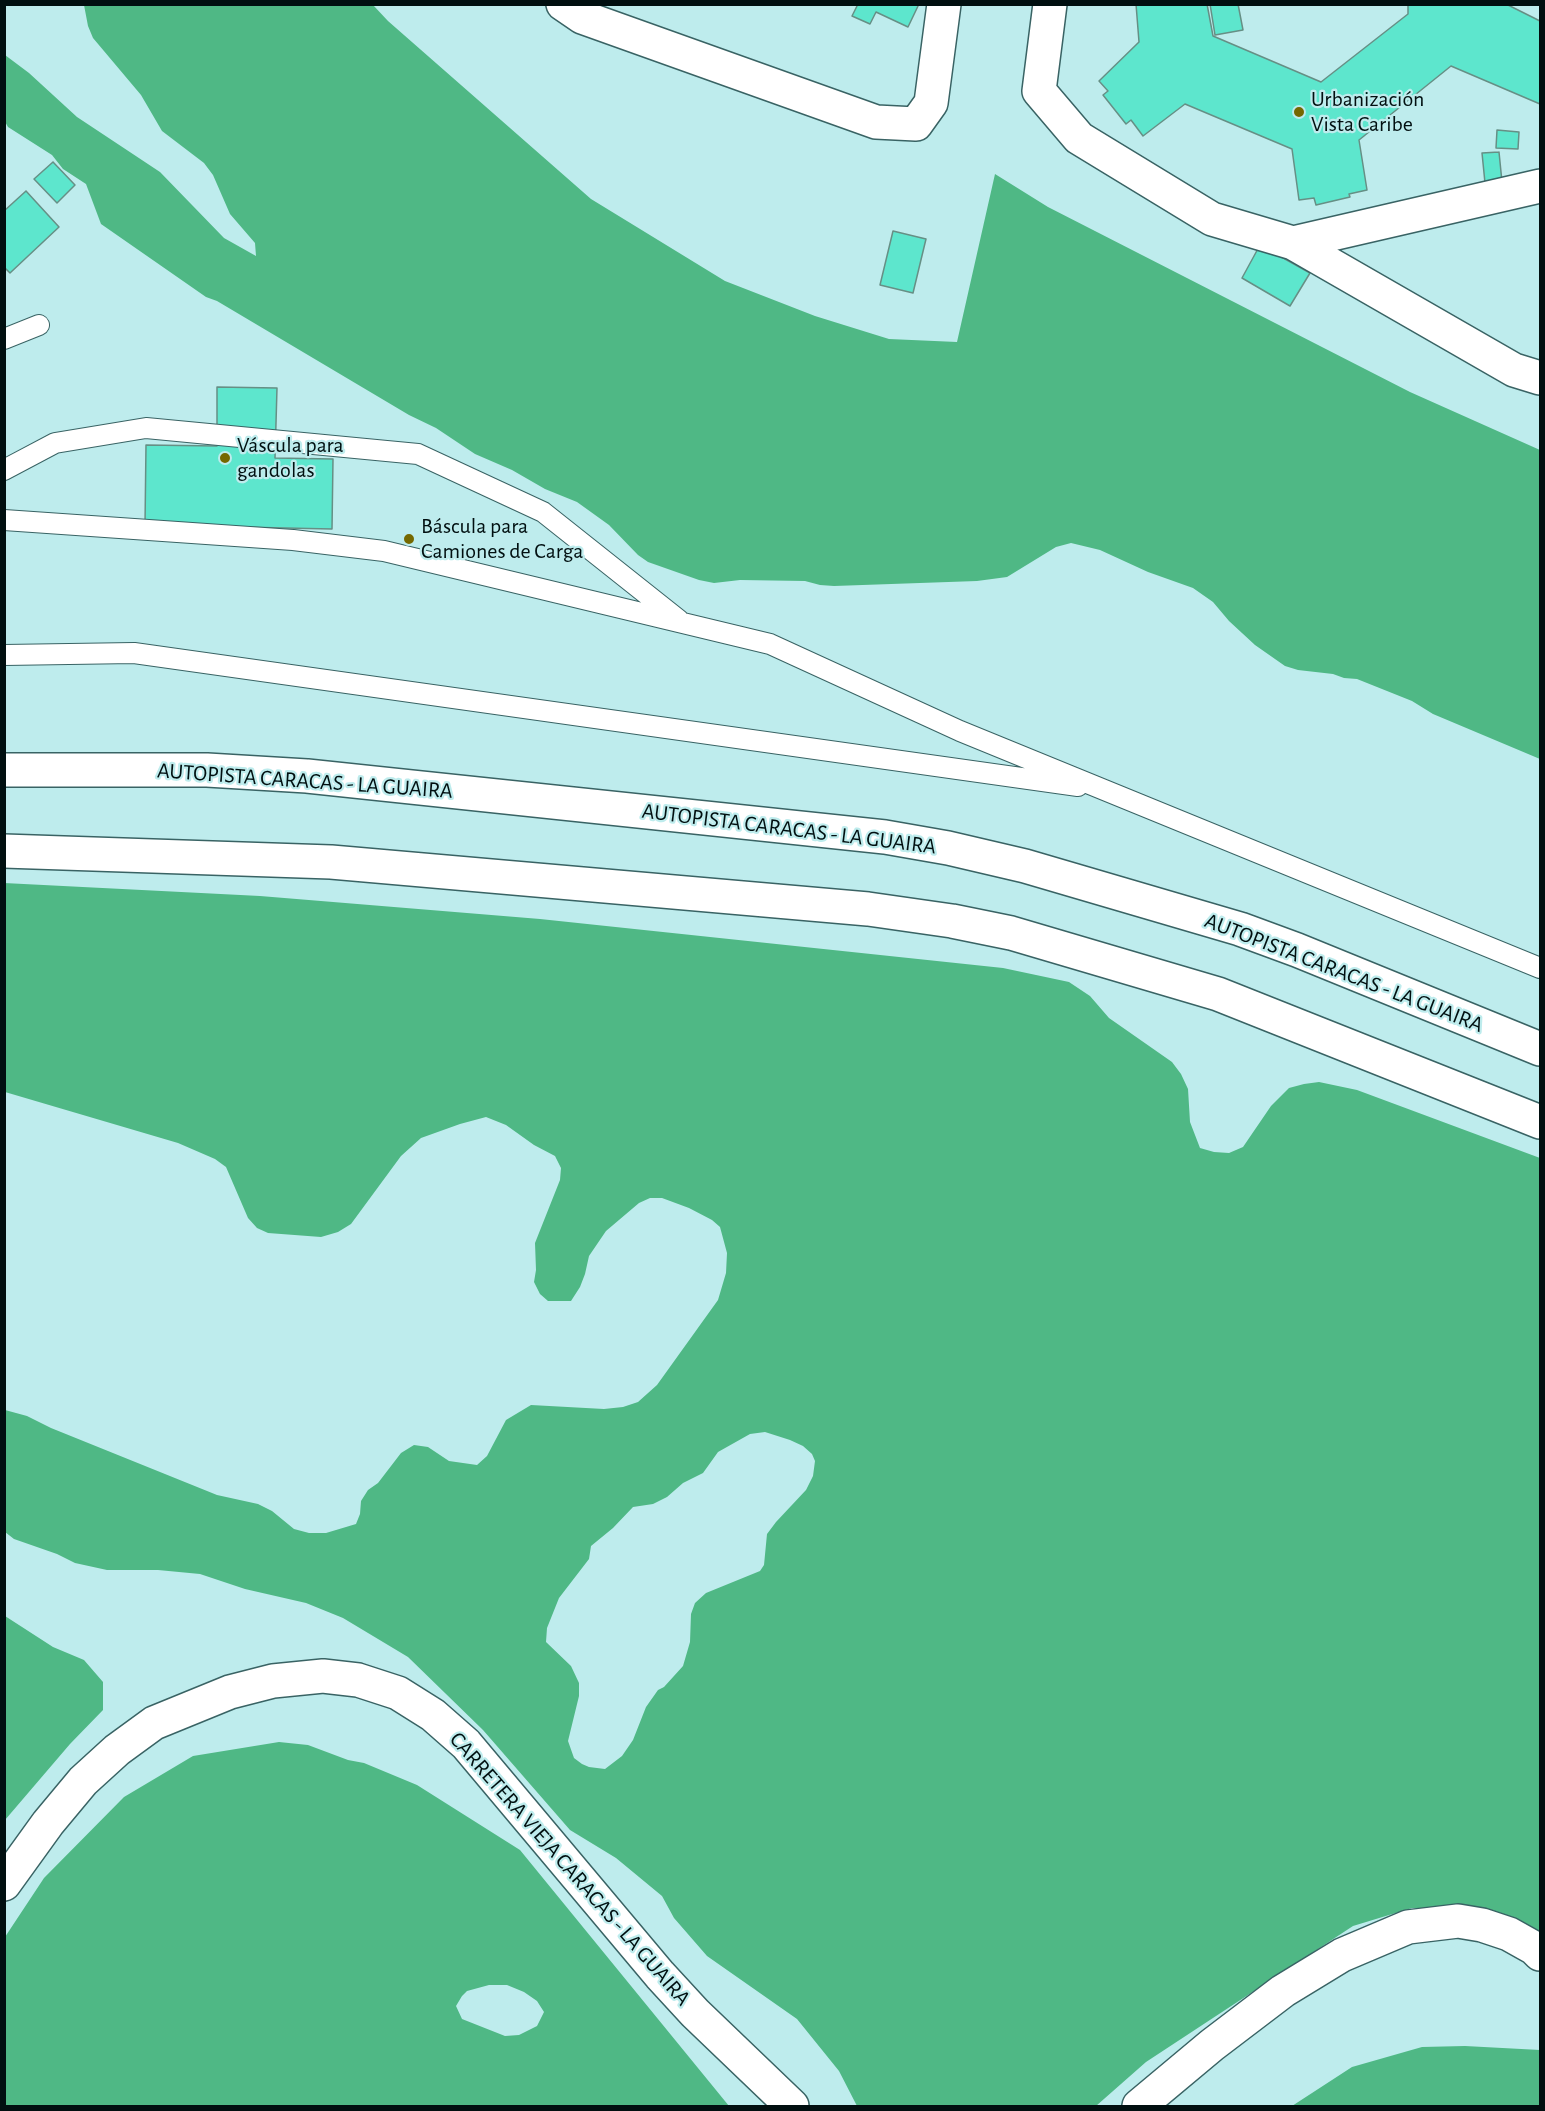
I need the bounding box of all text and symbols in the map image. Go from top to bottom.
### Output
place label: Urbanización Vista Caribe [1311,86,1424,138]
marker: Urbanización Vista Caribe [1292,105,1306,119]
place label: Váscula para gandolas [237,432,344,484]
marker: Váscula para gandolas [218,451,232,465]
place label: Báscula para Camiones de Carga [421,513,583,564]
marker: Báscula para Camiones de Carga [402,532,416,546]
street label: AUTOPISTA CARACAS - LA GUAIRA [156,758,454,804]
street label: AUTOPISTA CARACAS - LA GUAIRA [640,798,938,860]
street label: AUTOPISTA CARACAS - LA GUAIRA [1201,908,1487,1038]
street label: CARRETERA VIEJA CARACAS - LA GUAIRA [444,1727,696,2011]

